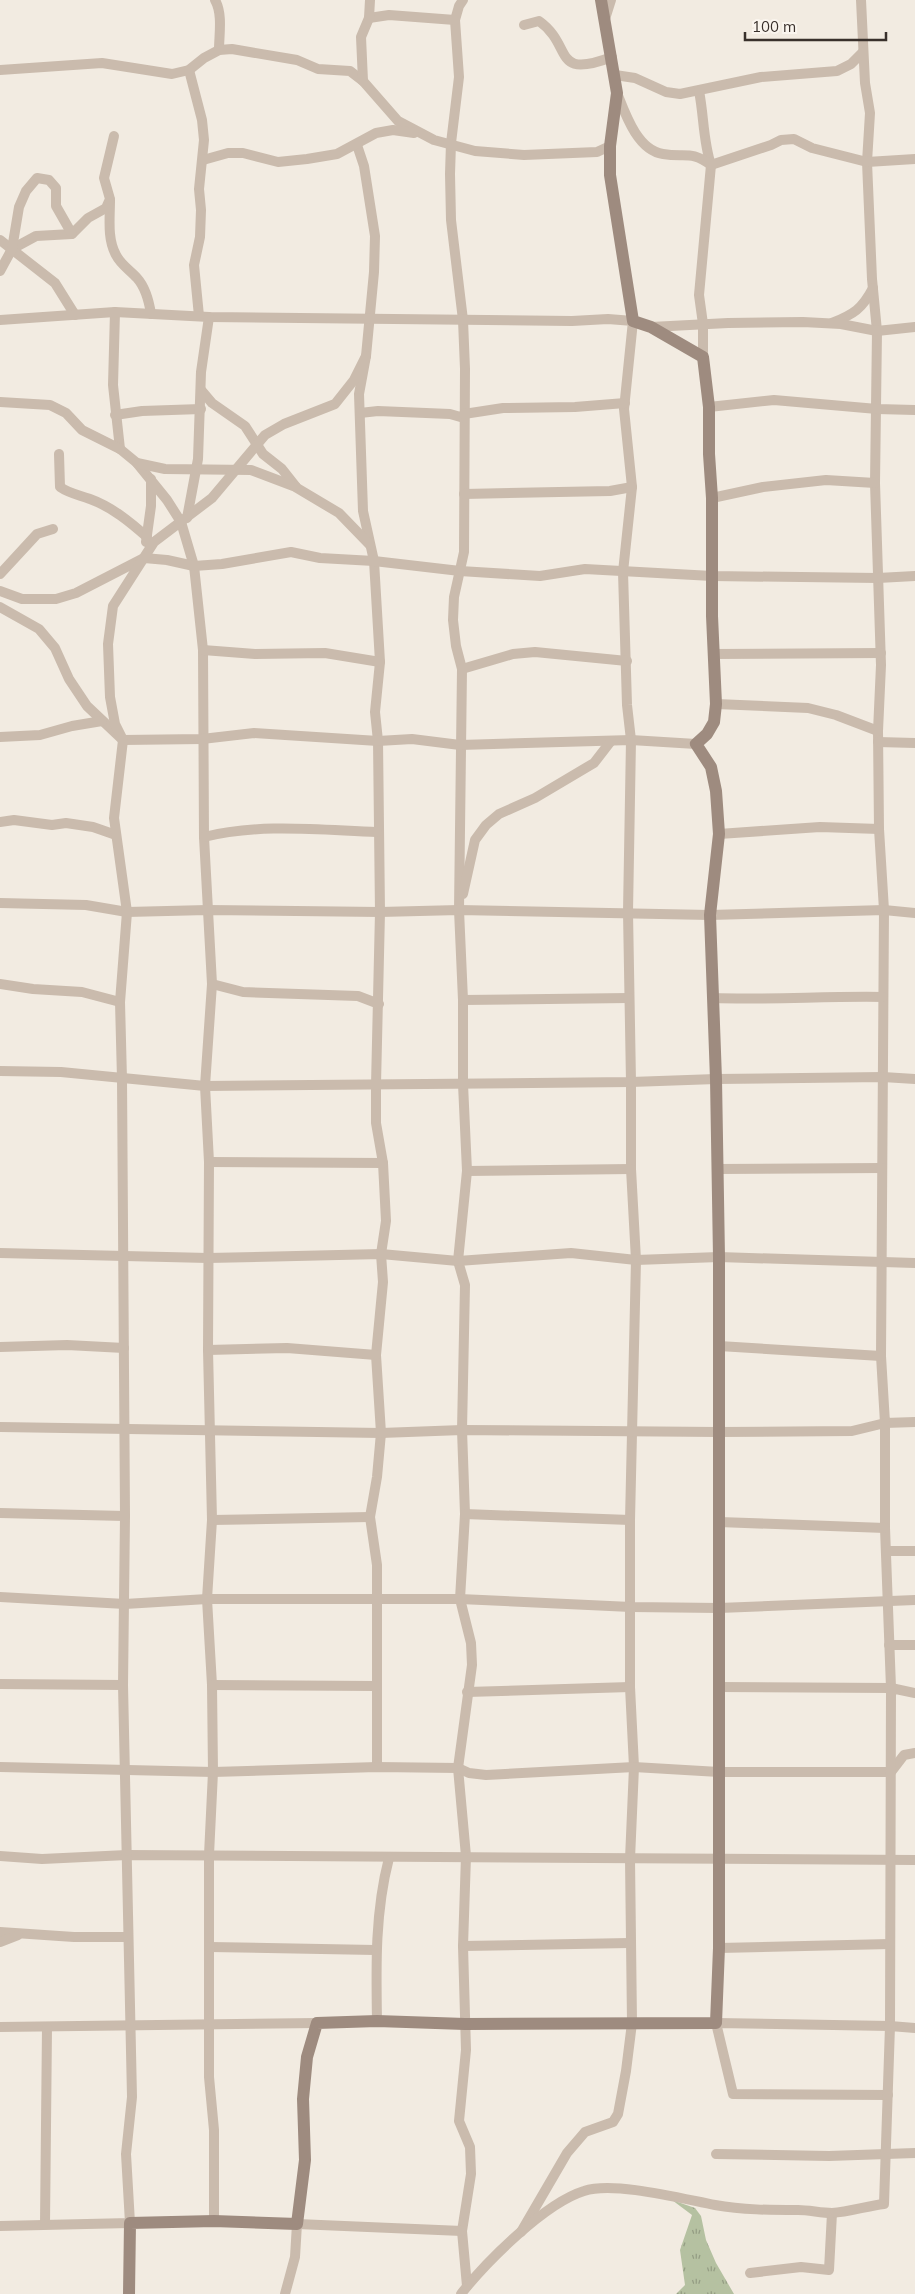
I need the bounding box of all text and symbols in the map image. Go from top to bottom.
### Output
scale bar [745,10,886,42]
text: 100 m [752,17,796,36]

